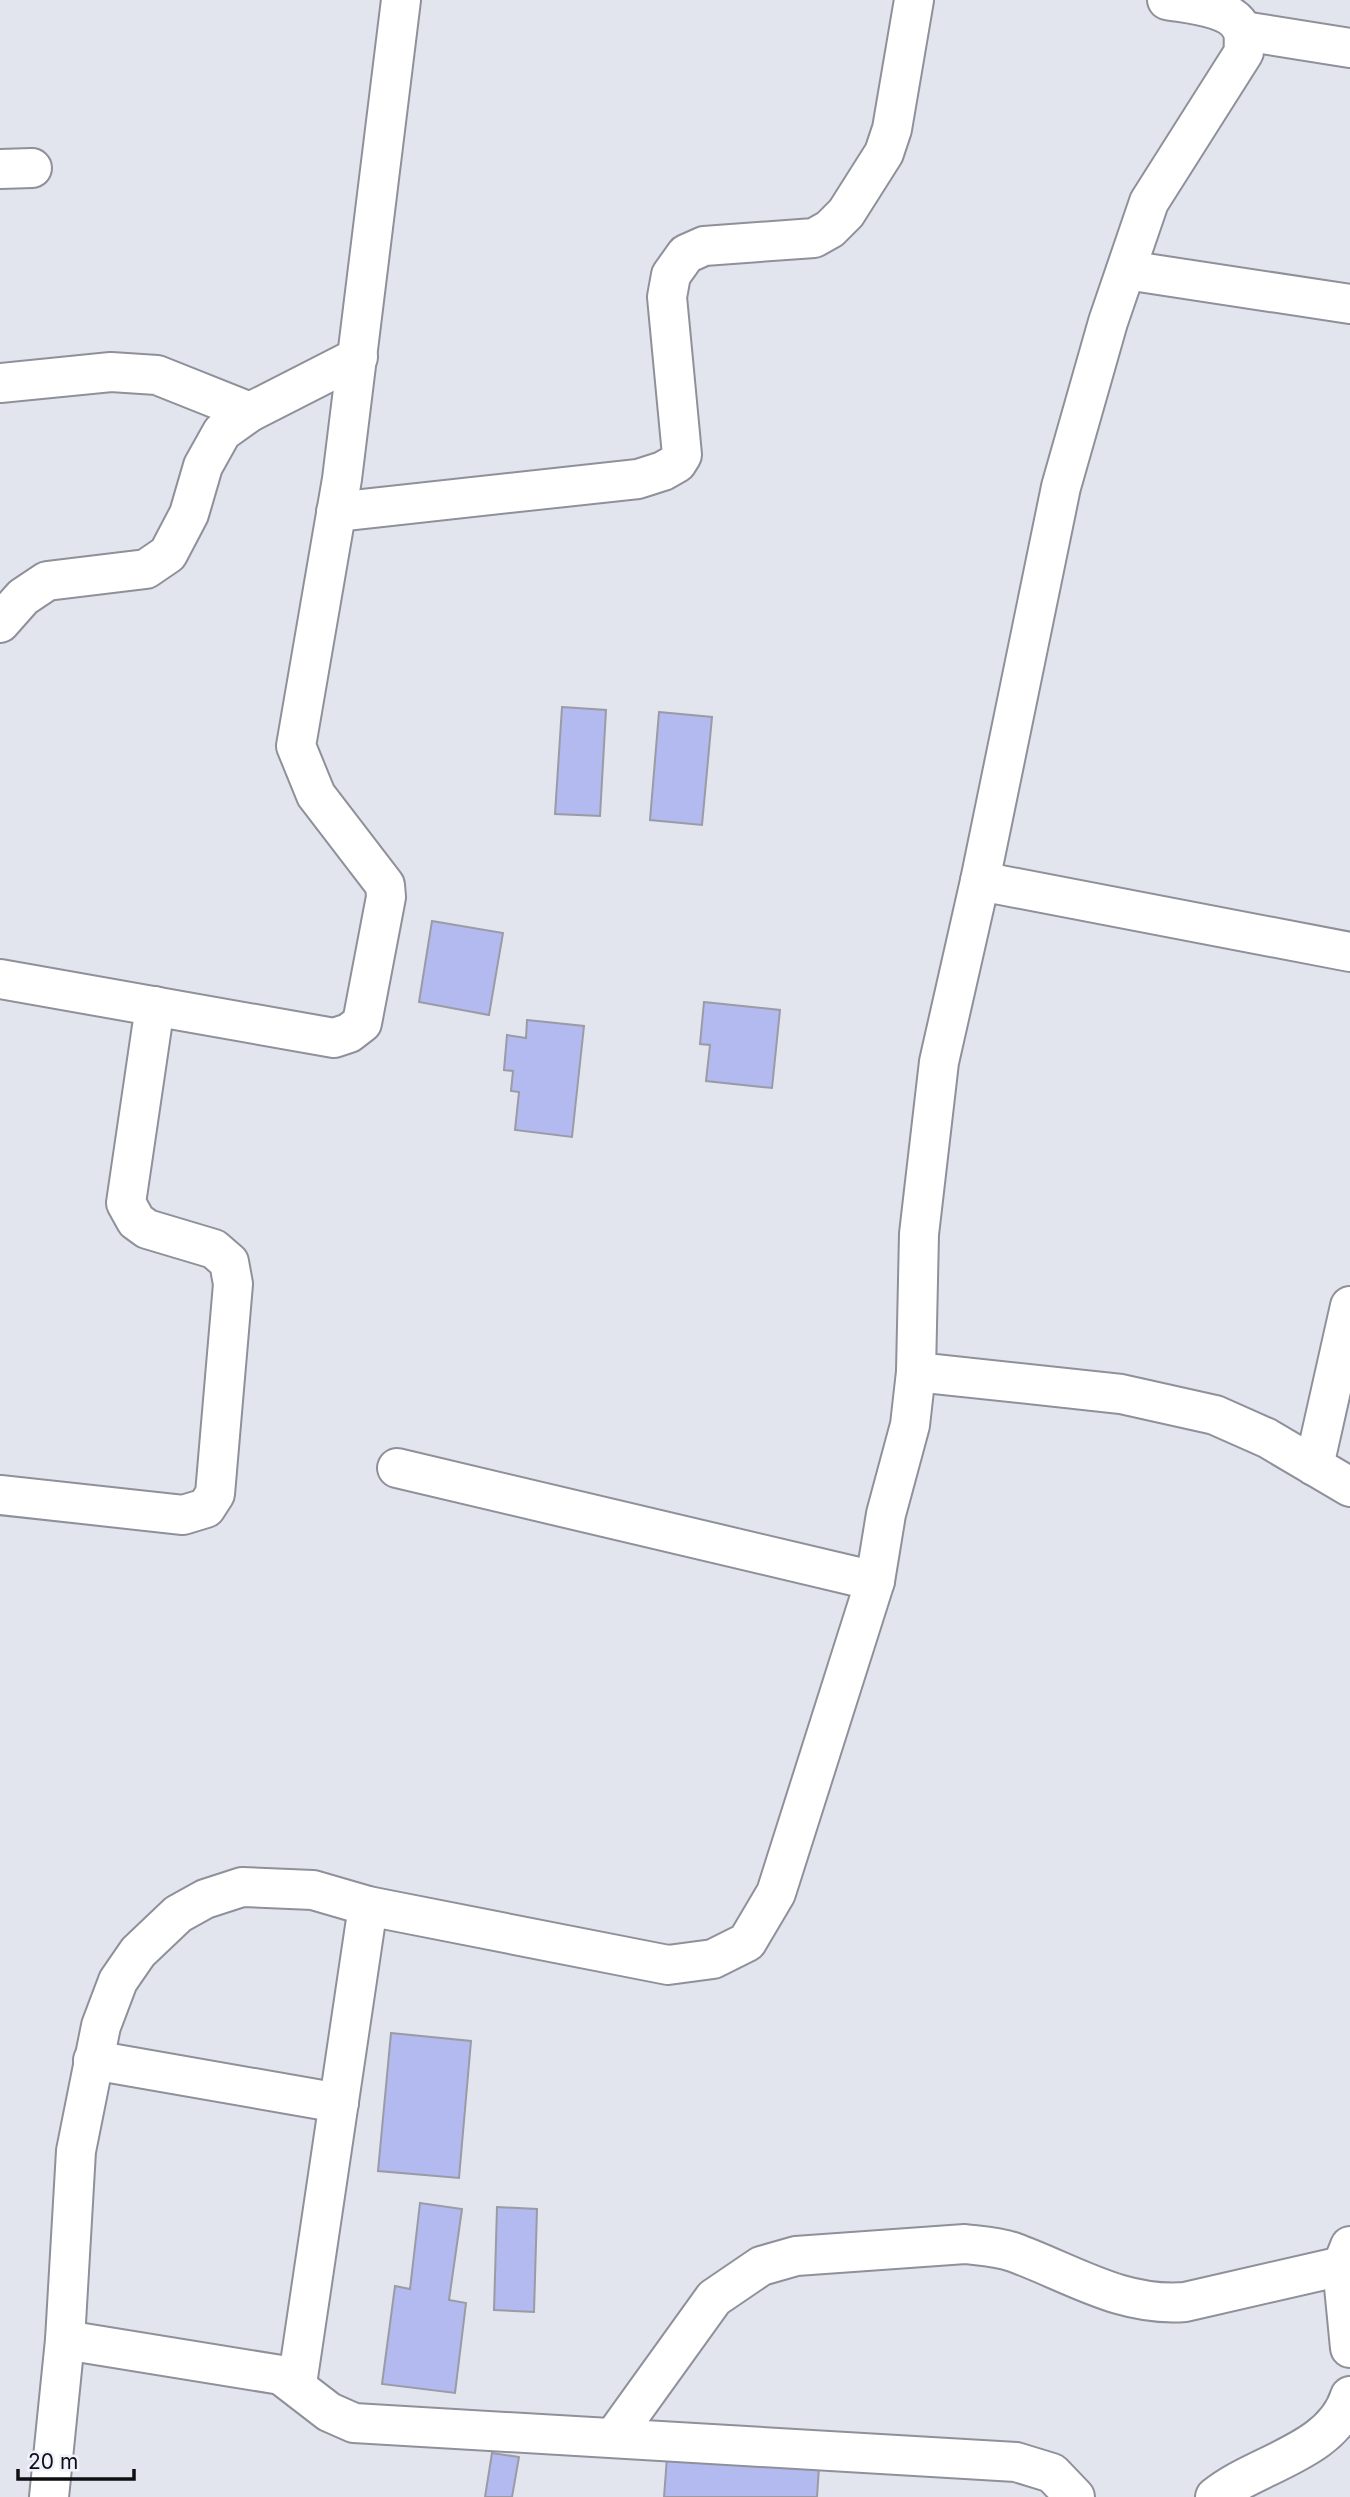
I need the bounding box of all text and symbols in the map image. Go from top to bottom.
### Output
scale bar [18,2438,133,2482]
text: 20 m [28,2449,78,2474]

